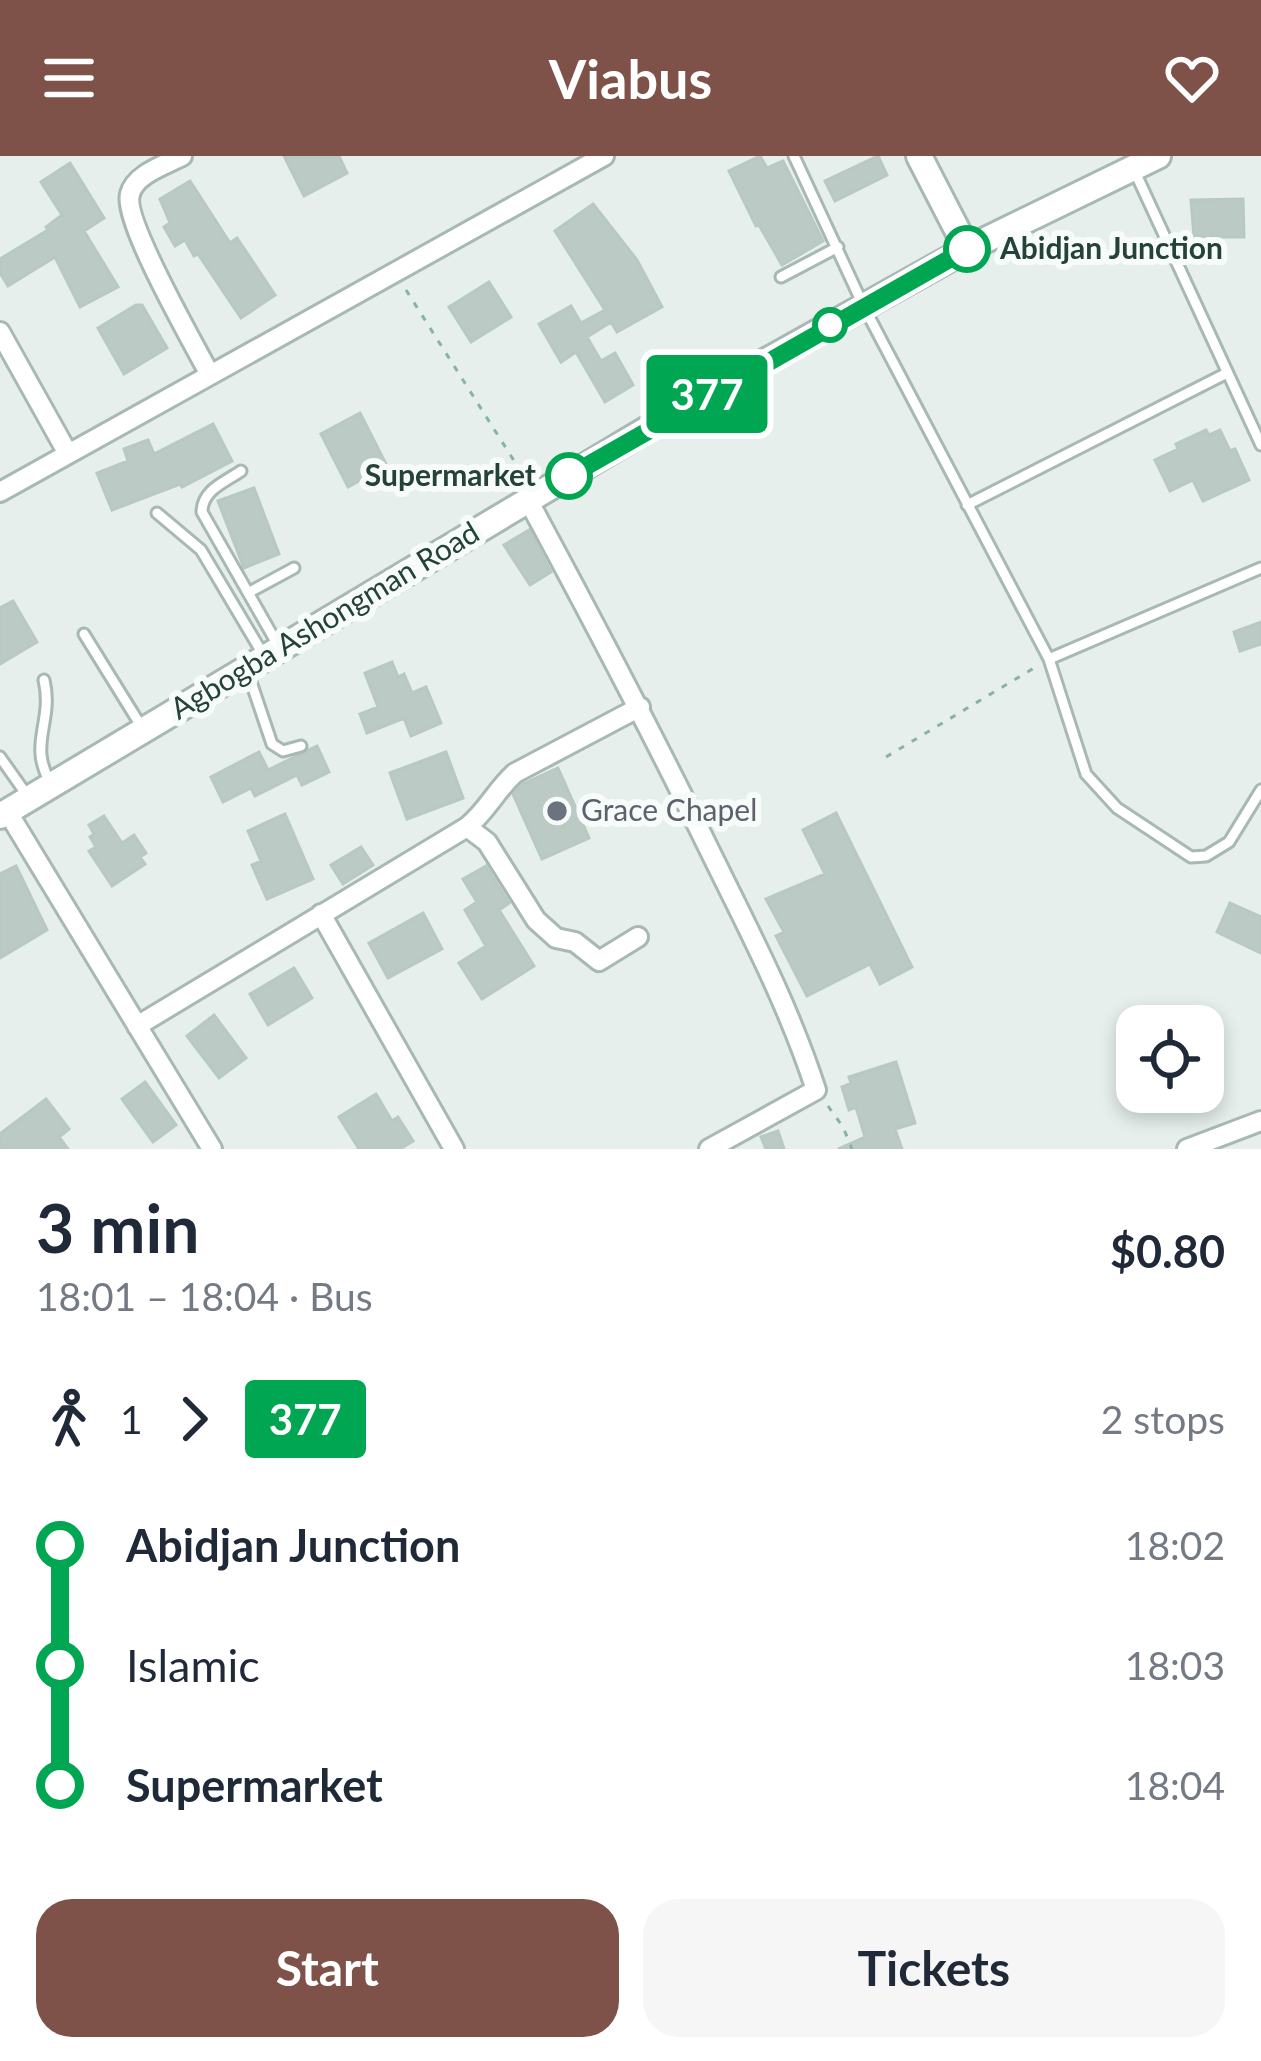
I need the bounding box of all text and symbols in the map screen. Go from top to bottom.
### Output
icon: menu [36,45,102,111]
icon: heart [1159,45,1225,111]
text: Viabus [549,46,712,111]
marker: Abidjan Junction [945,227,989,271]
place label: Abidjan Junction [999,229,1223,265]
unlabelled marker [814,309,846,341]
line badge: 377 [638,355,776,433]
text: 377 [670,369,744,419]
marker: Supermarket [547,454,591,498]
place label: Supermarket [365,456,536,492]
street label: Agbogba Ashongman Road [163,513,485,726]
place label: Grace Chapel [581,791,757,827]
marker: Grace Chapel [544,798,570,824]
map controls [1116,1005,1224,1113]
button: locate [1116,1005,1224,1113]
text: 3 min [36,1188,200,1267]
text: $0.80 [1110,1224,1225,1278]
text: 18:01 – 18:04 · Bus [36,1273,373,1319]
icon: walk [36,1386,102,1452]
icon: forward [161,1386,227,1452]
text: 377 [269,1394,342,1444]
text: 1 [120,1396,143,1442]
text: 2 stops [1101,1396,1225,1442]
text: Abidjan Junction [126,1518,460,1572]
text: 18:02 [1125,1522,1225,1568]
text: Islamic [126,1638,260,1692]
text: 18:03 [1125,1642,1225,1688]
text: Supermarket [126,1758,383,1812]
text: 18:04 [1125,1762,1225,1808]
button: Start [36,1899,619,2037]
button: Tickets [643,1899,1225,2037]

